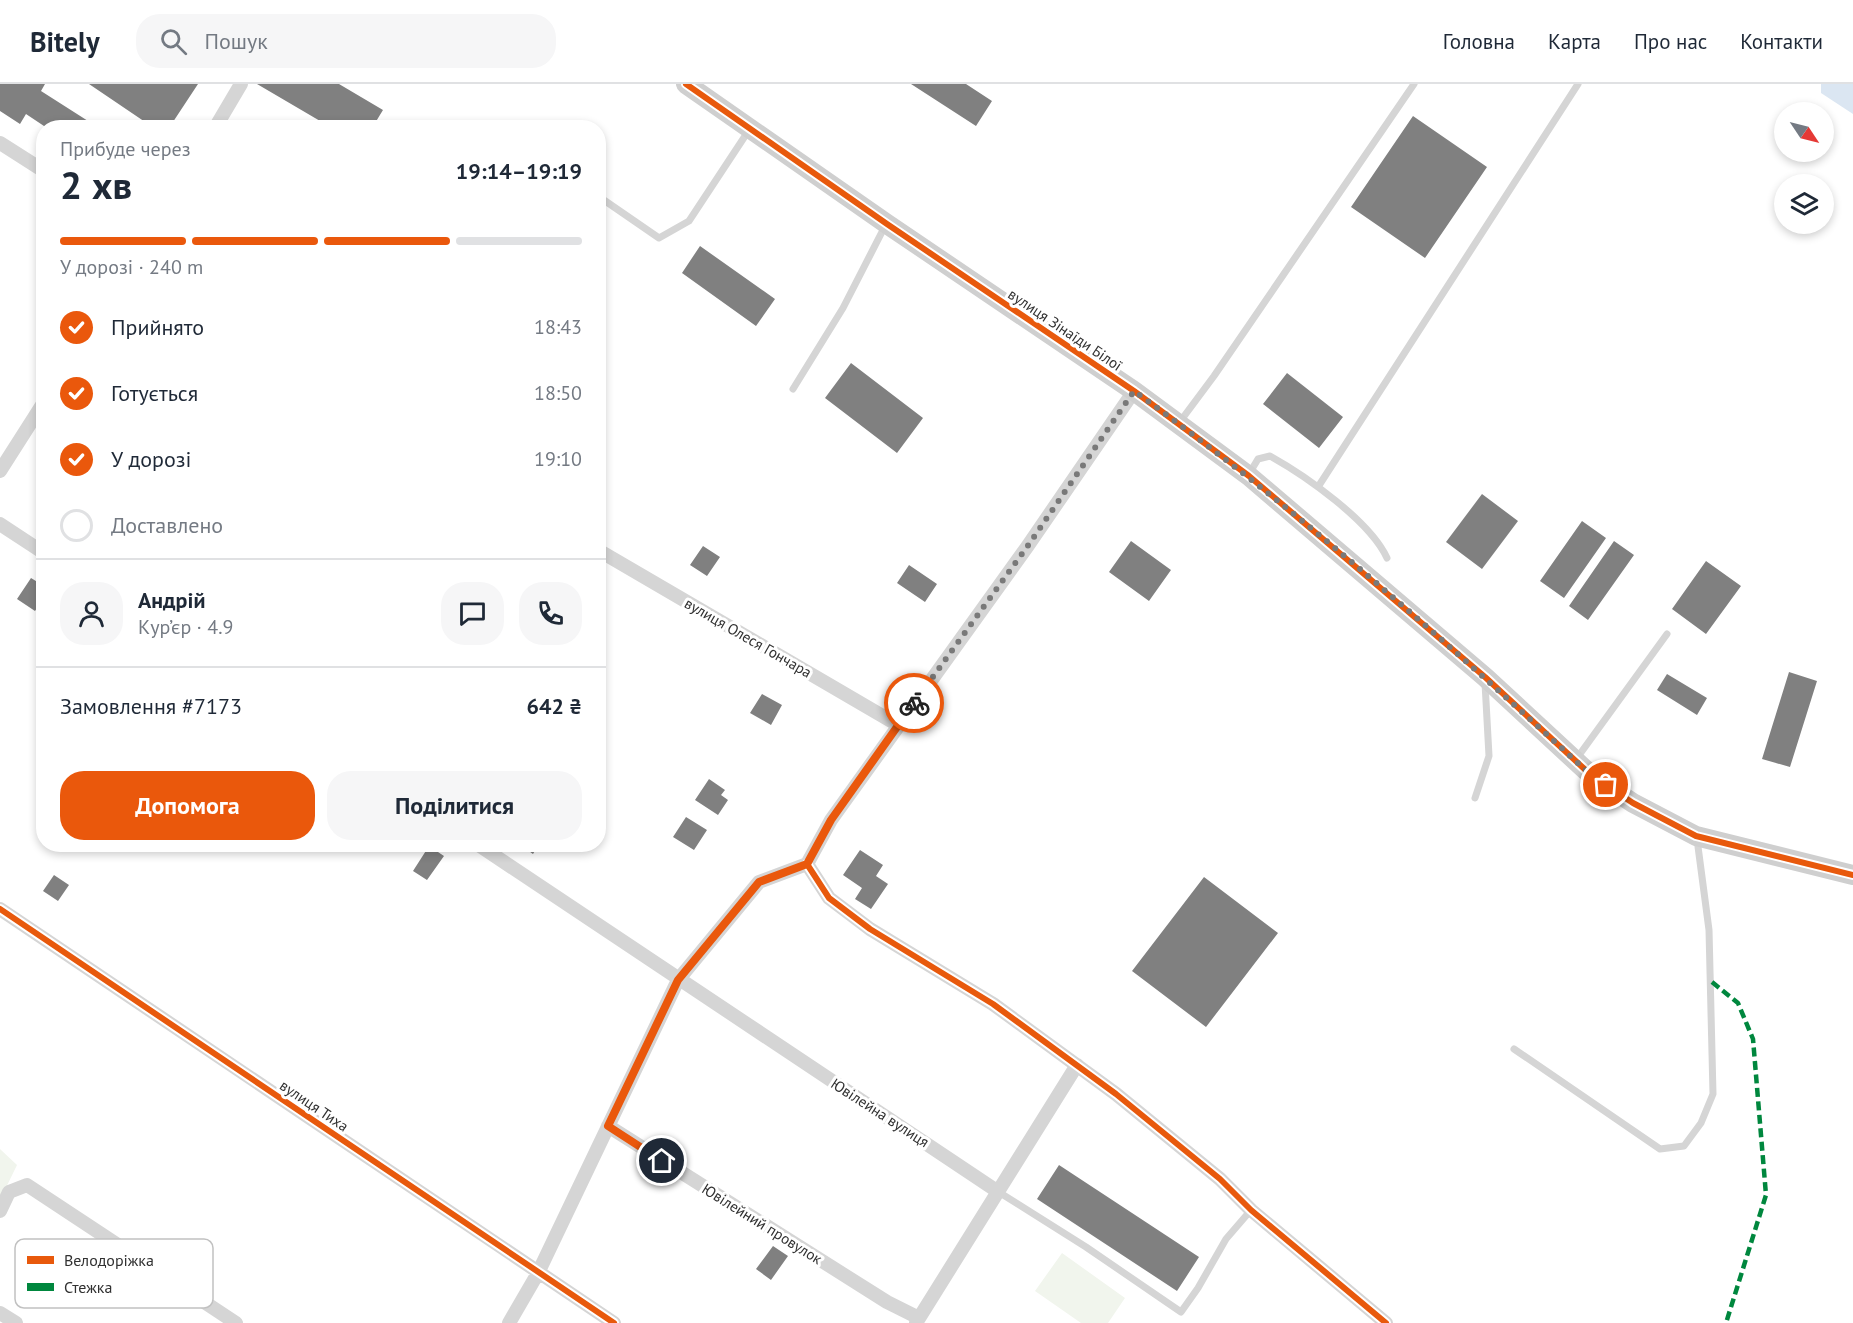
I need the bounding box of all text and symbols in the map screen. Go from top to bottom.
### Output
search box [136,14,556,68]
text: Bitely [30,23,100,60]
icon: search [157,25,190,58]
text: Пошук [205,27,268,55]
text: Головна [1443,28,1515,55]
text: Карта [1548,28,1601,55]
text: Про нас [1634,28,1707,55]
text: Контакти [1740,28,1823,55]
north arrow [1774,102,1834,162]
map controls [1774,102,1834,234]
text: Прибуде через [60,136,191,162]
text: 19:14–19:19 [456,157,582,185]
text: 2 хв [60,159,132,210]
button: layers [1774,174,1834,234]
text: У дорозі · 240 m [60,254,203,280]
street label: вулиця Зінаїди Білої [1005,284,1126,375]
icon: check [60,311,93,344]
text: Прийнято [111,313,204,341]
text: 18:43 [534,314,582,340]
icon: check [60,377,93,410]
text: Готується [111,379,198,407]
text: 18:50 [534,380,582,406]
icon: check [60,443,93,476]
text: У дорозі [111,445,191,473]
text: 19:10 [534,446,582,472]
text: Доставлено [111,511,223,539]
button: person [60,582,123,645]
button: chat [441,582,504,645]
button: phone [519,582,582,645]
text: Андрій [138,586,205,614]
street label: вулиця Олеся Гончара [681,593,815,682]
text: Кур’єр · 4.9 [138,614,233,640]
courier [884,673,944,733]
icon: bike [898,687,931,720]
text: Замовлення #7173 [60,692,242,720]
text: 642 ₴ [527,692,582,720]
pin [1580,759,1631,810]
icon: bag [1589,768,1622,801]
button: Допомога [60,771,315,840]
button: Поділитися [327,771,582,840]
street label: Ювілейна вулиця [828,1074,933,1151]
street label: вулиця Тиха [276,1076,352,1136]
pin [636,1135,687,1186]
icon: home [645,1144,678,1177]
street label: Ювілейний провулок [699,1179,826,1269]
legend [15,1239,213,1308]
text: Велодоріжка [64,1250,154,1270]
text: Стежка [64,1277,112,1297]

